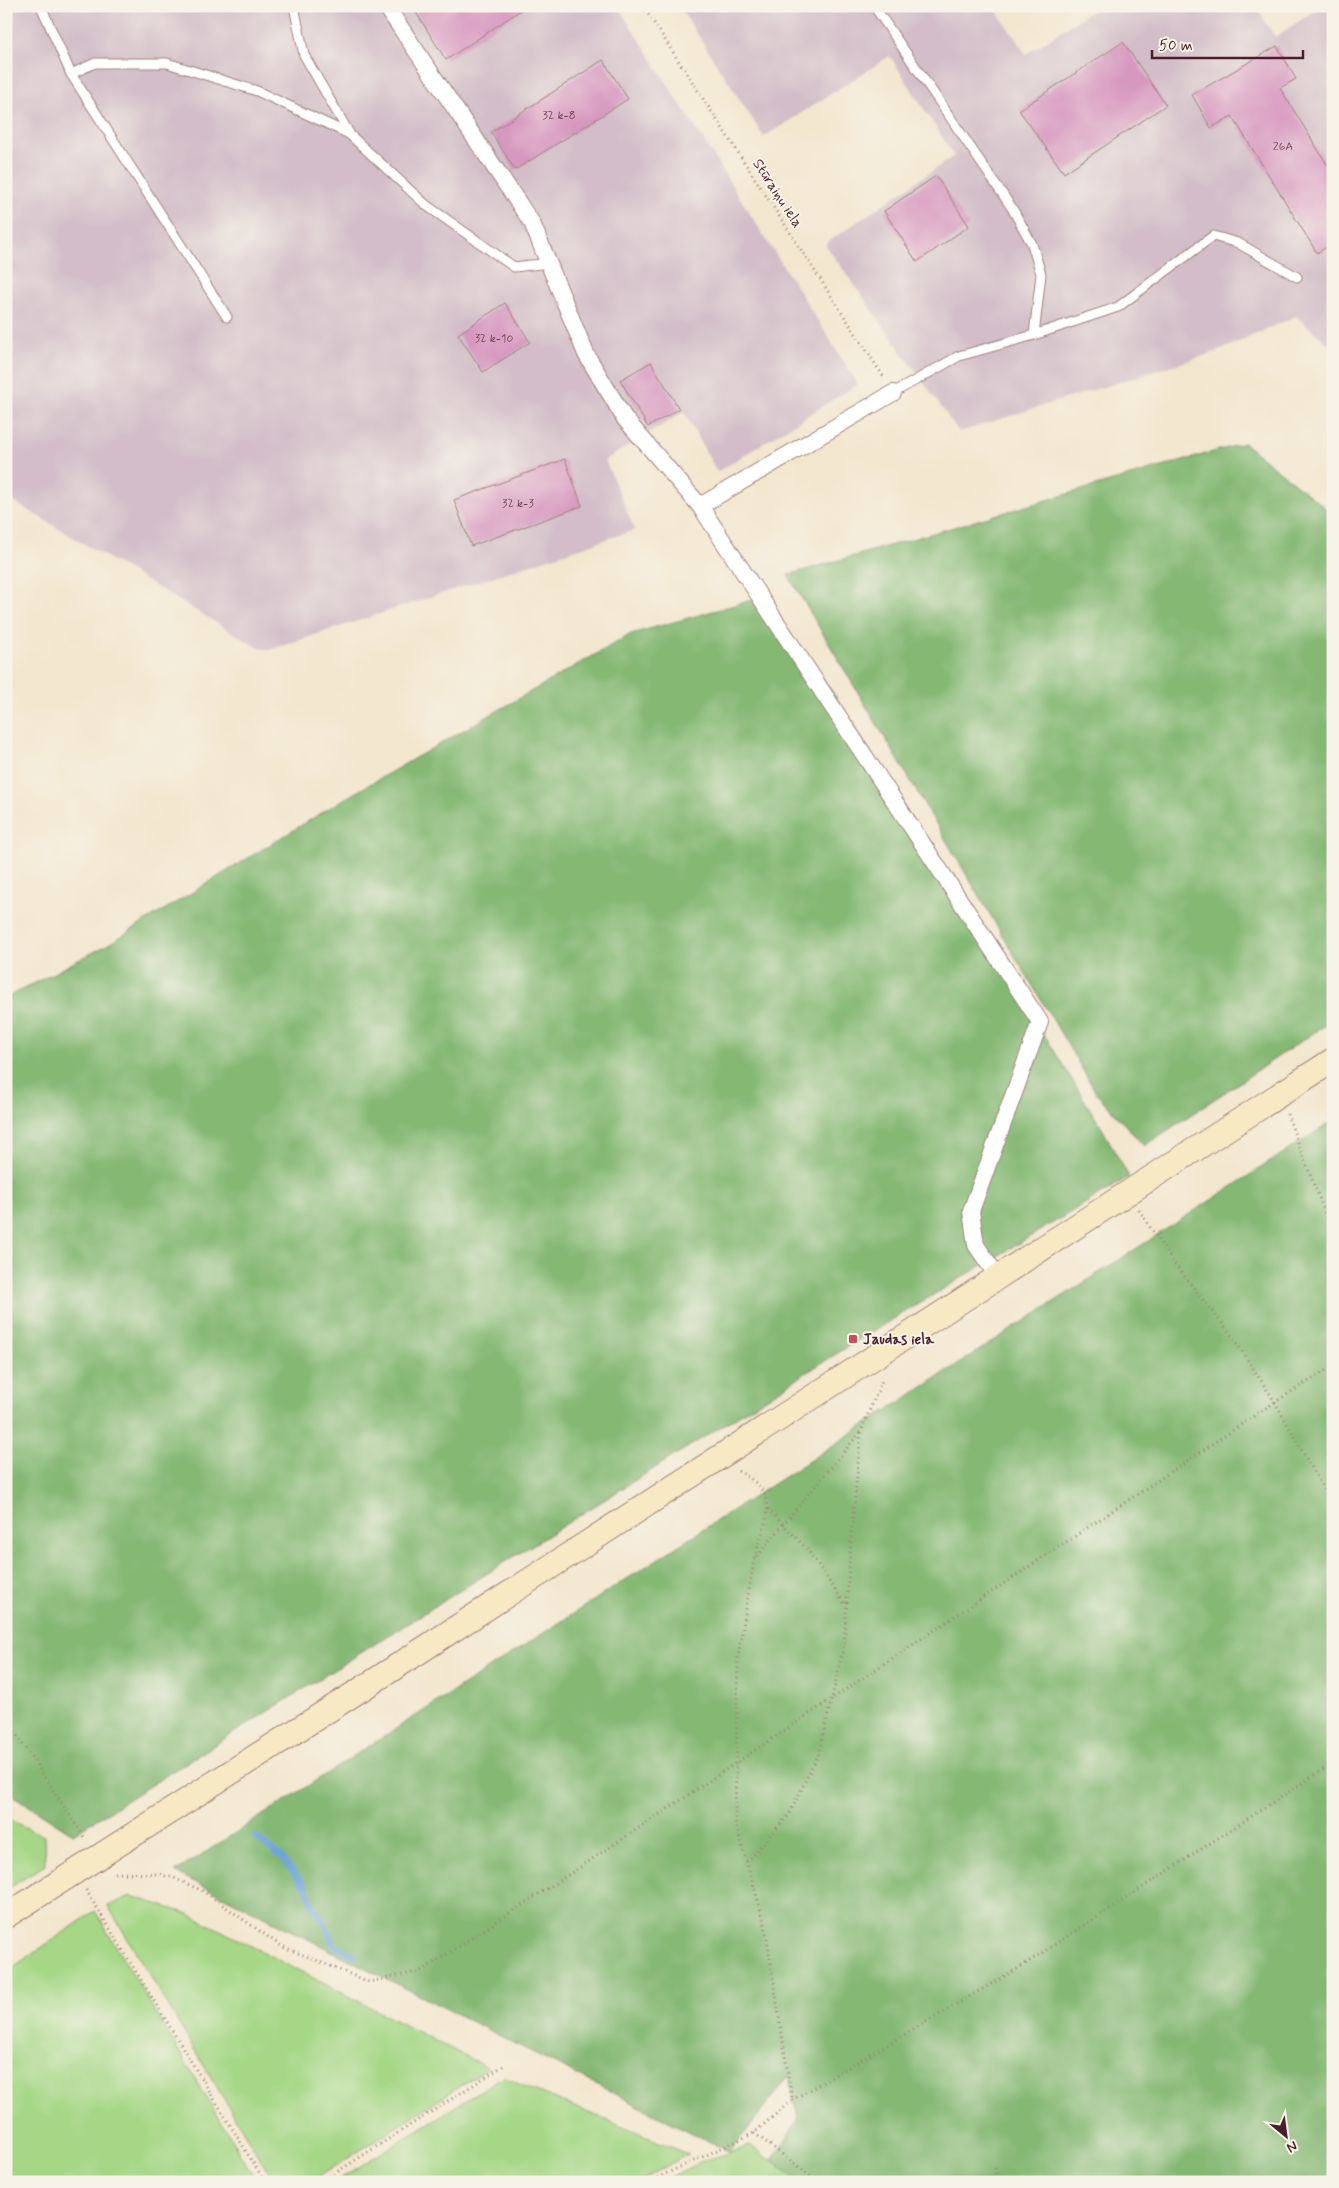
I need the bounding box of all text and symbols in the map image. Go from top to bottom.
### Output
scale bar [1152,28,1303,60]
text: 50 m [1159,36,1193,56]
house number: 32 k-8 [542,108,576,124]
house number: 26A [1273,139,1293,155]
street label: Stūraiņu iela [747,155,807,232]
house number: 32 k-10 [475,331,513,347]
house number: 32 k-3 [502,496,534,512]
place label: Jaudas iela [863,1330,935,1350]
marker: Jaudas iela [847,1333,859,1345]
north arrow [1262,2110,1312,2160]
text: N [1283,2136,1300,2157]

